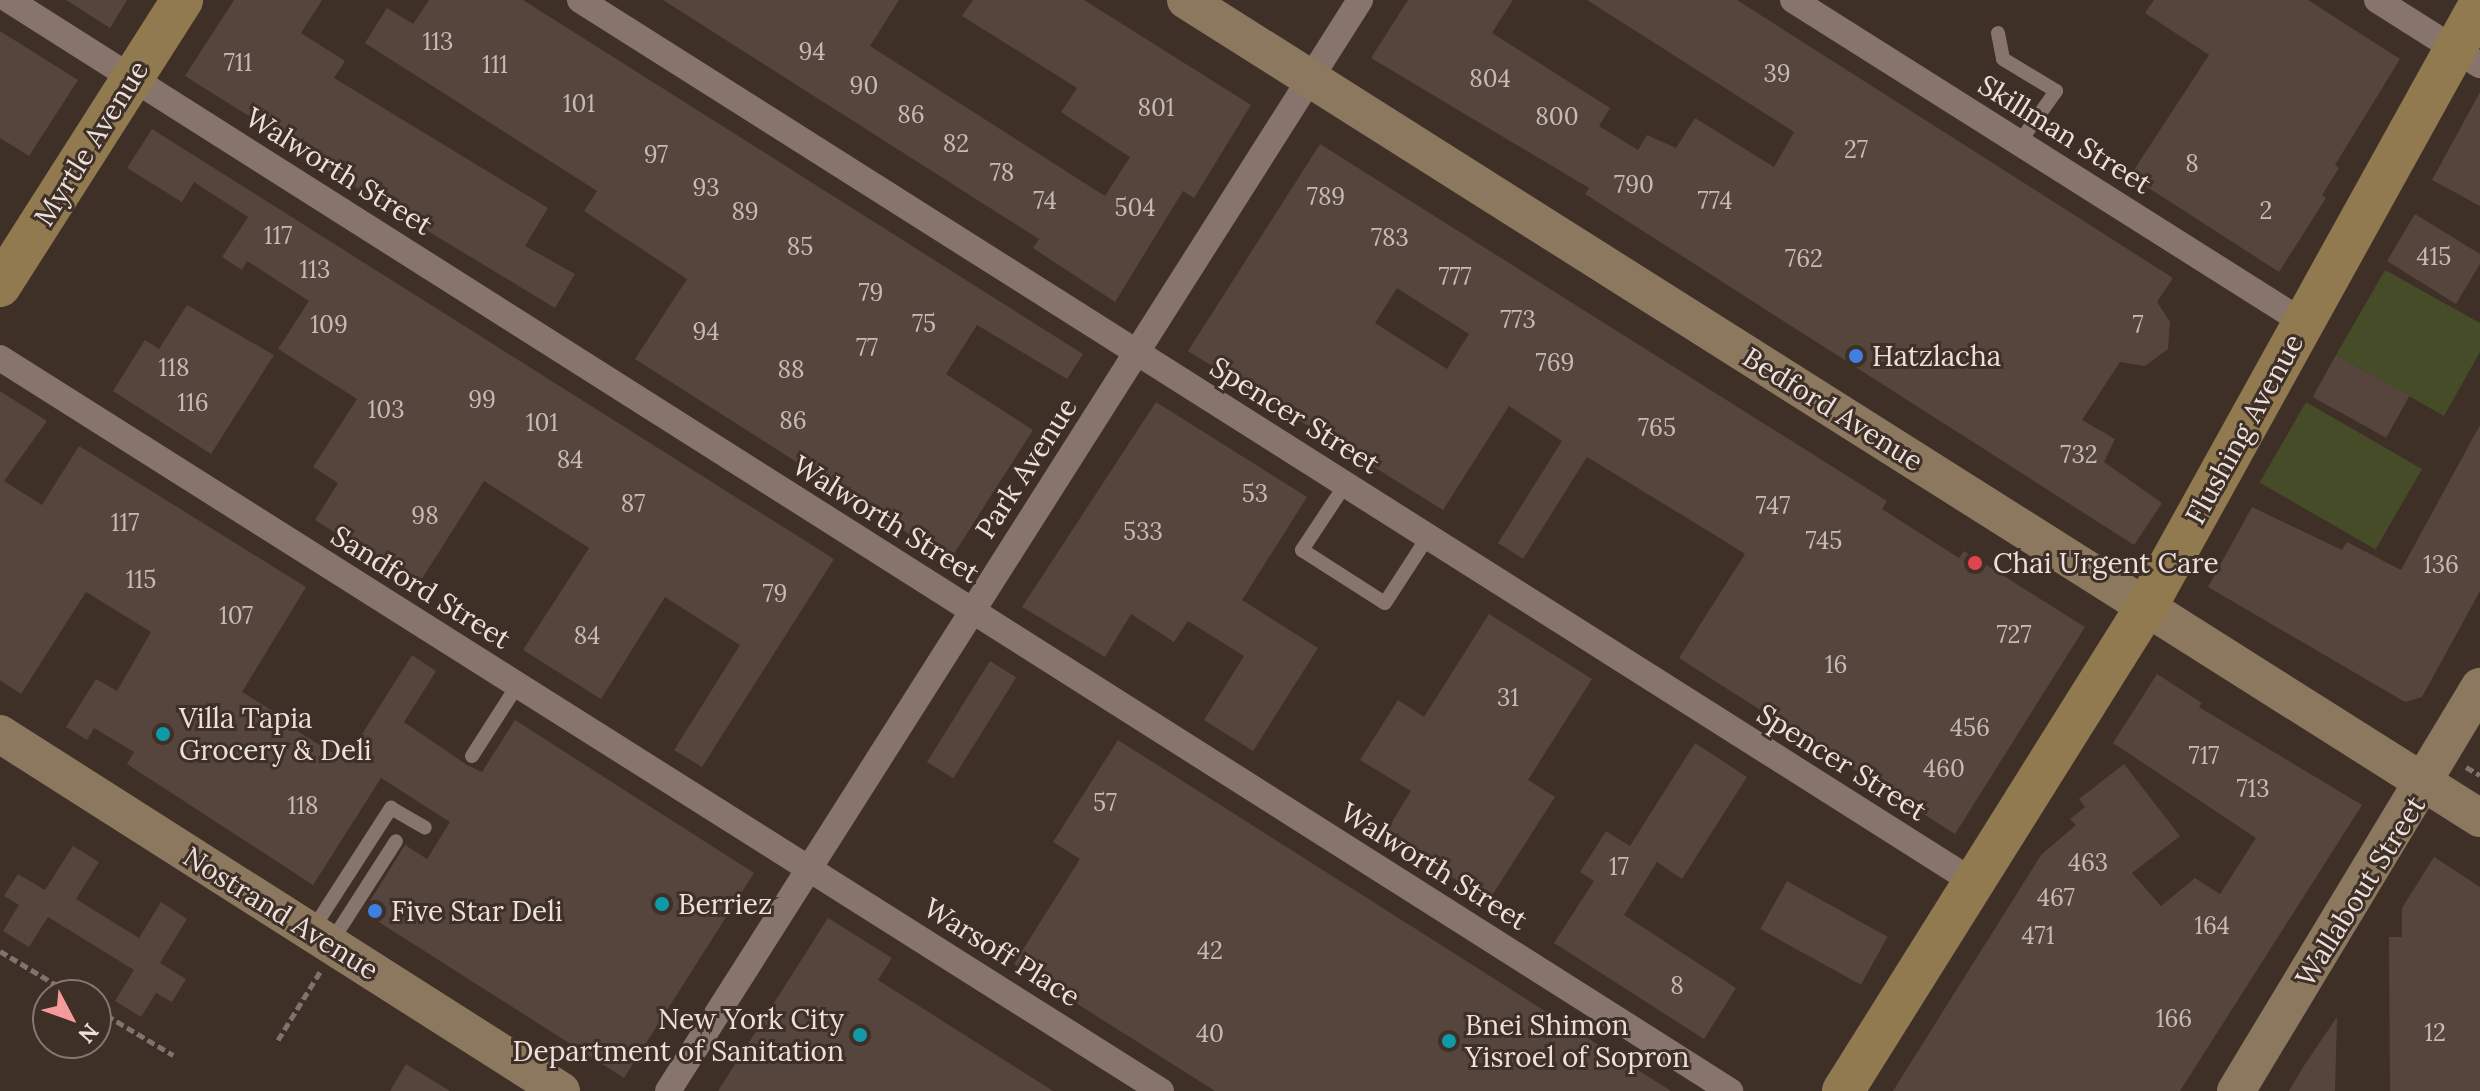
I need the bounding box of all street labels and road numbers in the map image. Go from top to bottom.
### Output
street label: Myrtle Avenue [27,54,155,232]
street label: Skillman Street [1972,67,2158,201]
street label: Walworth Street [239,100,439,242]
street label: Flushing Avenue [2178,328,2310,530]
street label: Bedford Avenue [1737,340,1929,478]
street label: Spencer Street [1204,350,1386,480]
street label: Park Avenue [968,391,1084,545]
street label: Walworth Street [786,448,986,590]
street label: Sandford Street [325,518,517,656]
street label: Spencer Street [1751,697,1933,827]
street label: Wallabout Street [2288,790,2432,992]
street label: Walworth Street [1334,795,1534,937]
street label: Nostrand Avenue [177,839,385,987]
street label: Warsoff Place [918,891,1086,1013]

